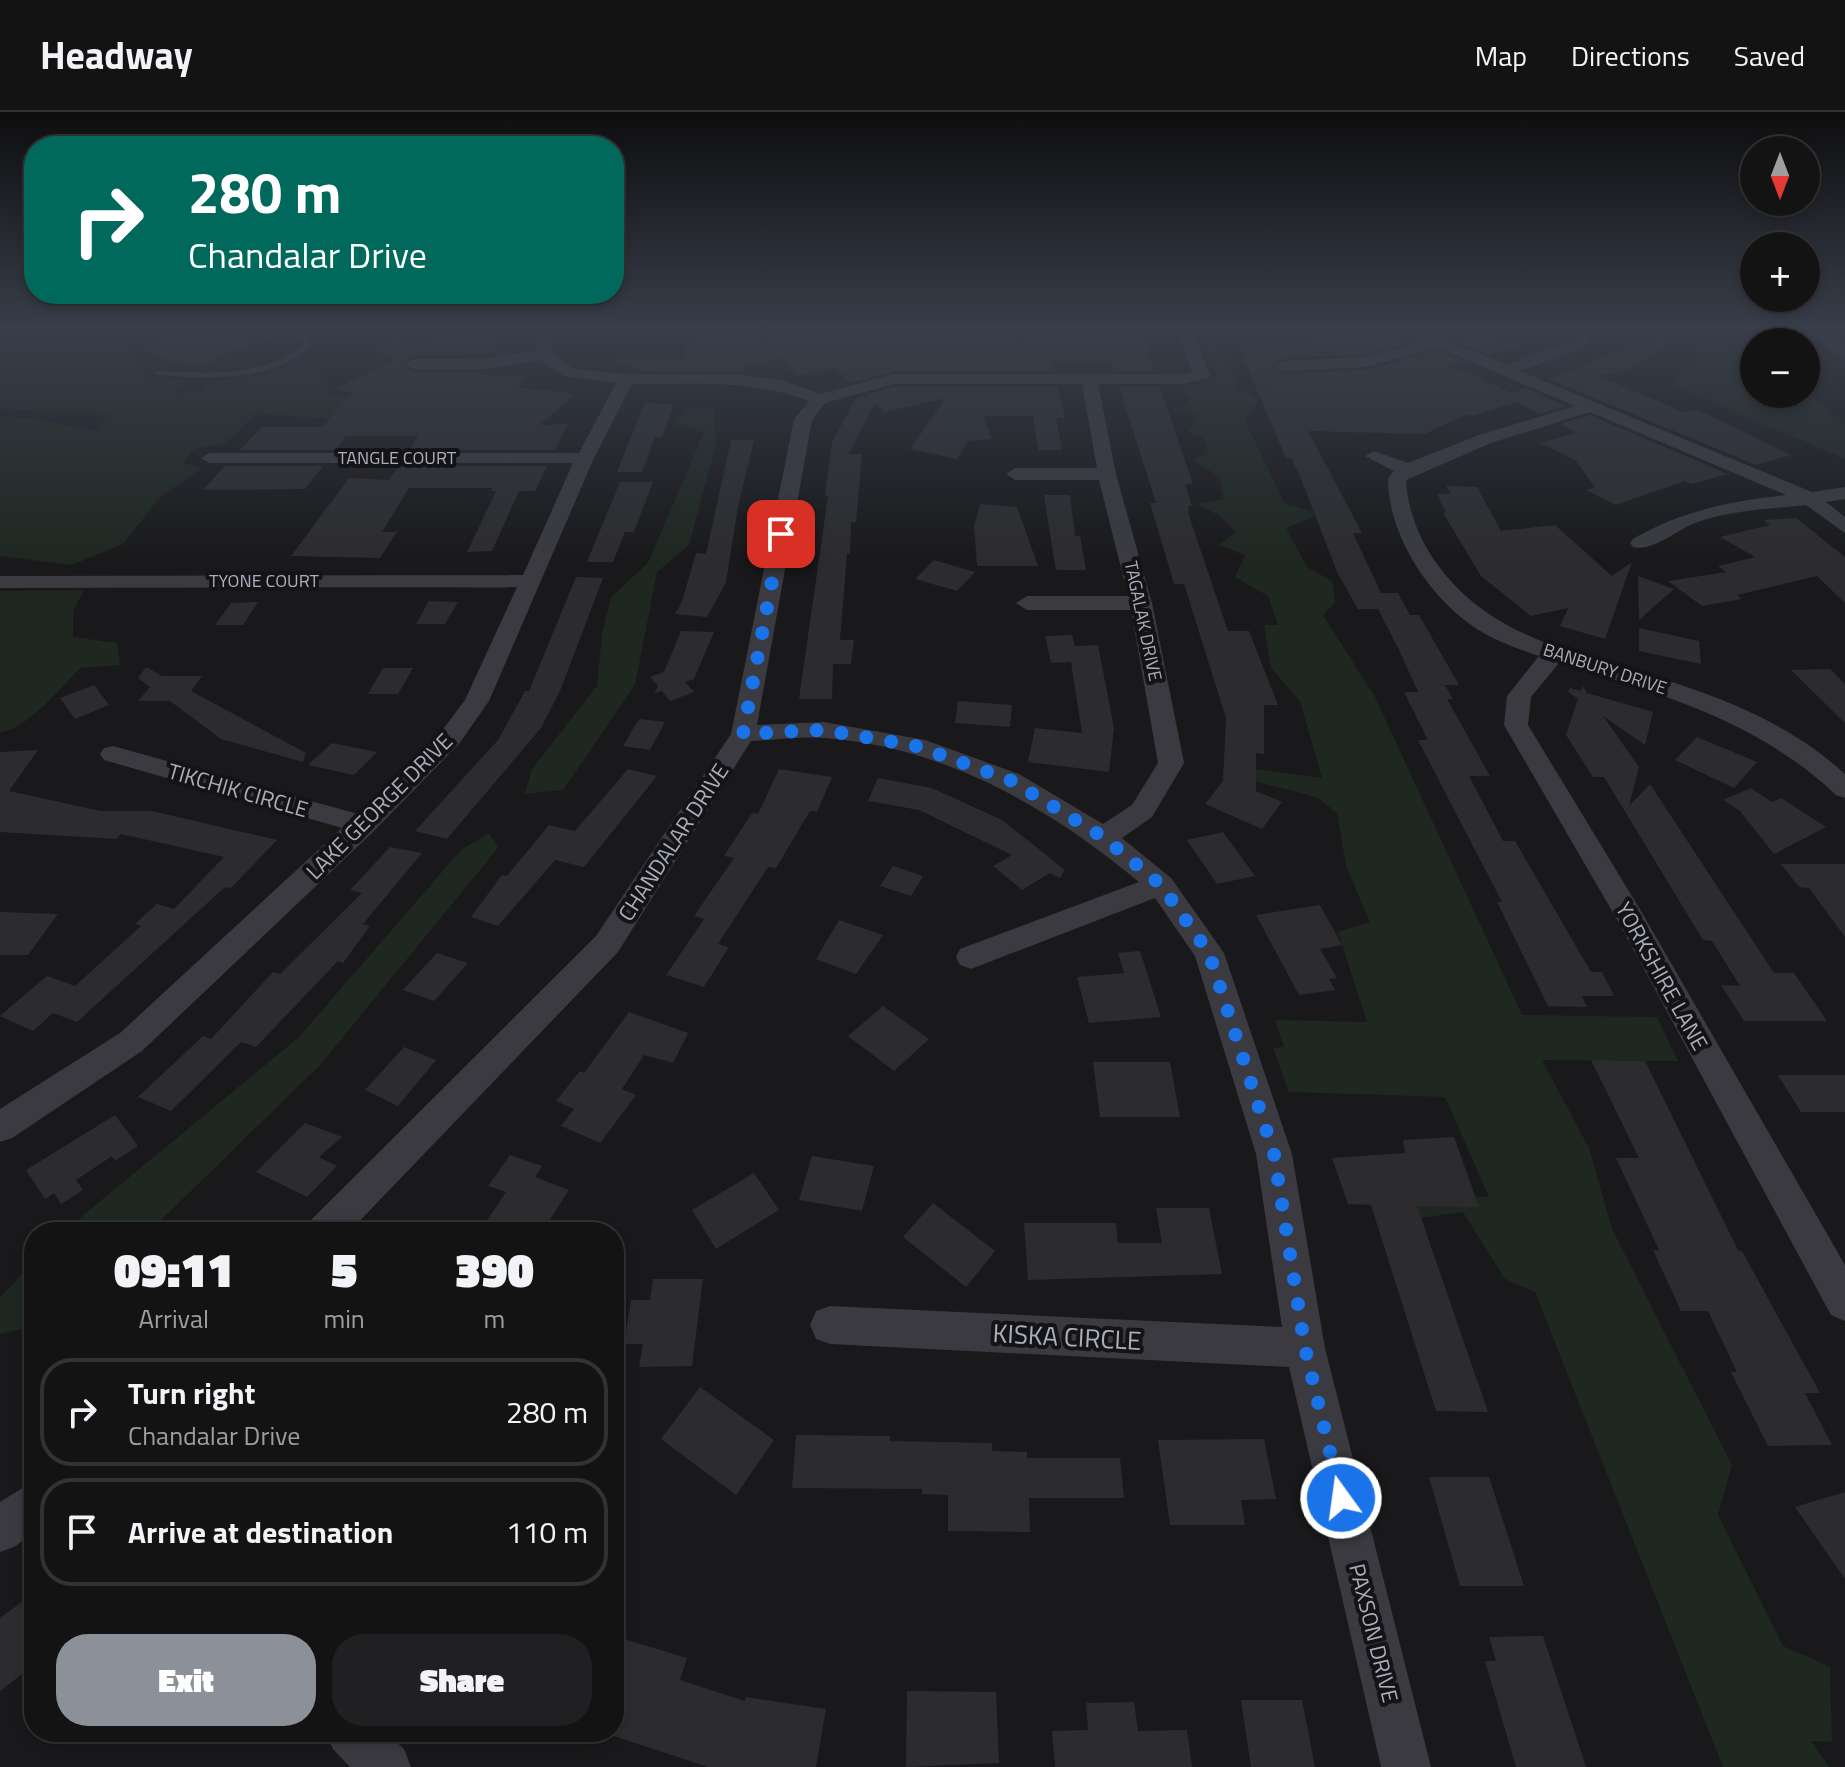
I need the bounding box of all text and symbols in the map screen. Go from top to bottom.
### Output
text: Headway [40,26,193,84]
text: Map [1475,34,1527,77]
text: Directions [1571,34,1690,77]
text: Saved [1734,34,1805,77]
north arrow [1740,136,1820,216]
map controls [1740,136,1820,408]
text: 280 m [188,150,341,235]
icon: right [56,168,160,272]
text: Chandalar Drive [188,227,427,282]
button: + [1740,232,1820,312]
button: − [1740,328,1820,408]
street label: TANGLE COURT [338,444,457,471]
pin [747,500,815,568]
icon: arrive [759,512,803,556]
street label: TAGALAK DRIVE [1118,558,1169,683]
street label: TYONE COURT [209,567,320,594]
street label: BANBURY DRIVE [1540,636,1670,701]
street label: LAKE GEORGE DRIVE [298,725,460,887]
street label: TIKCHIK CIRCLE [164,754,312,826]
street label: CHANDALAR DRIVE [609,756,737,928]
street label: YORKSHIRE LANE [1607,895,1717,1057]
text: 09:11 [114,1233,233,1306]
text: 5 [331,1233,357,1306]
text: 390 [455,1233,534,1306]
text: Arrival [138,1299,209,1338]
text: min [323,1299,365,1338]
text: m [484,1299,505,1338]
street label: KISKA CIRCLE [992,1313,1142,1360]
text: Turn right [128,1370,256,1416]
text: 280 m [506,1389,588,1435]
icon: right [60,1390,104,1434]
text: Chandalar Drive [128,1416,300,1455]
position arrow [1299,1456,1383,1540]
text: Arrive at destination [128,1509,393,1555]
text: 110 m [506,1509,588,1555]
icon: arrive [60,1510,104,1554]
street label: PAXSON DRIVE [1340,1560,1408,1706]
button: Exit [56,1634,316,1726]
button: Share [332,1634,592,1726]

